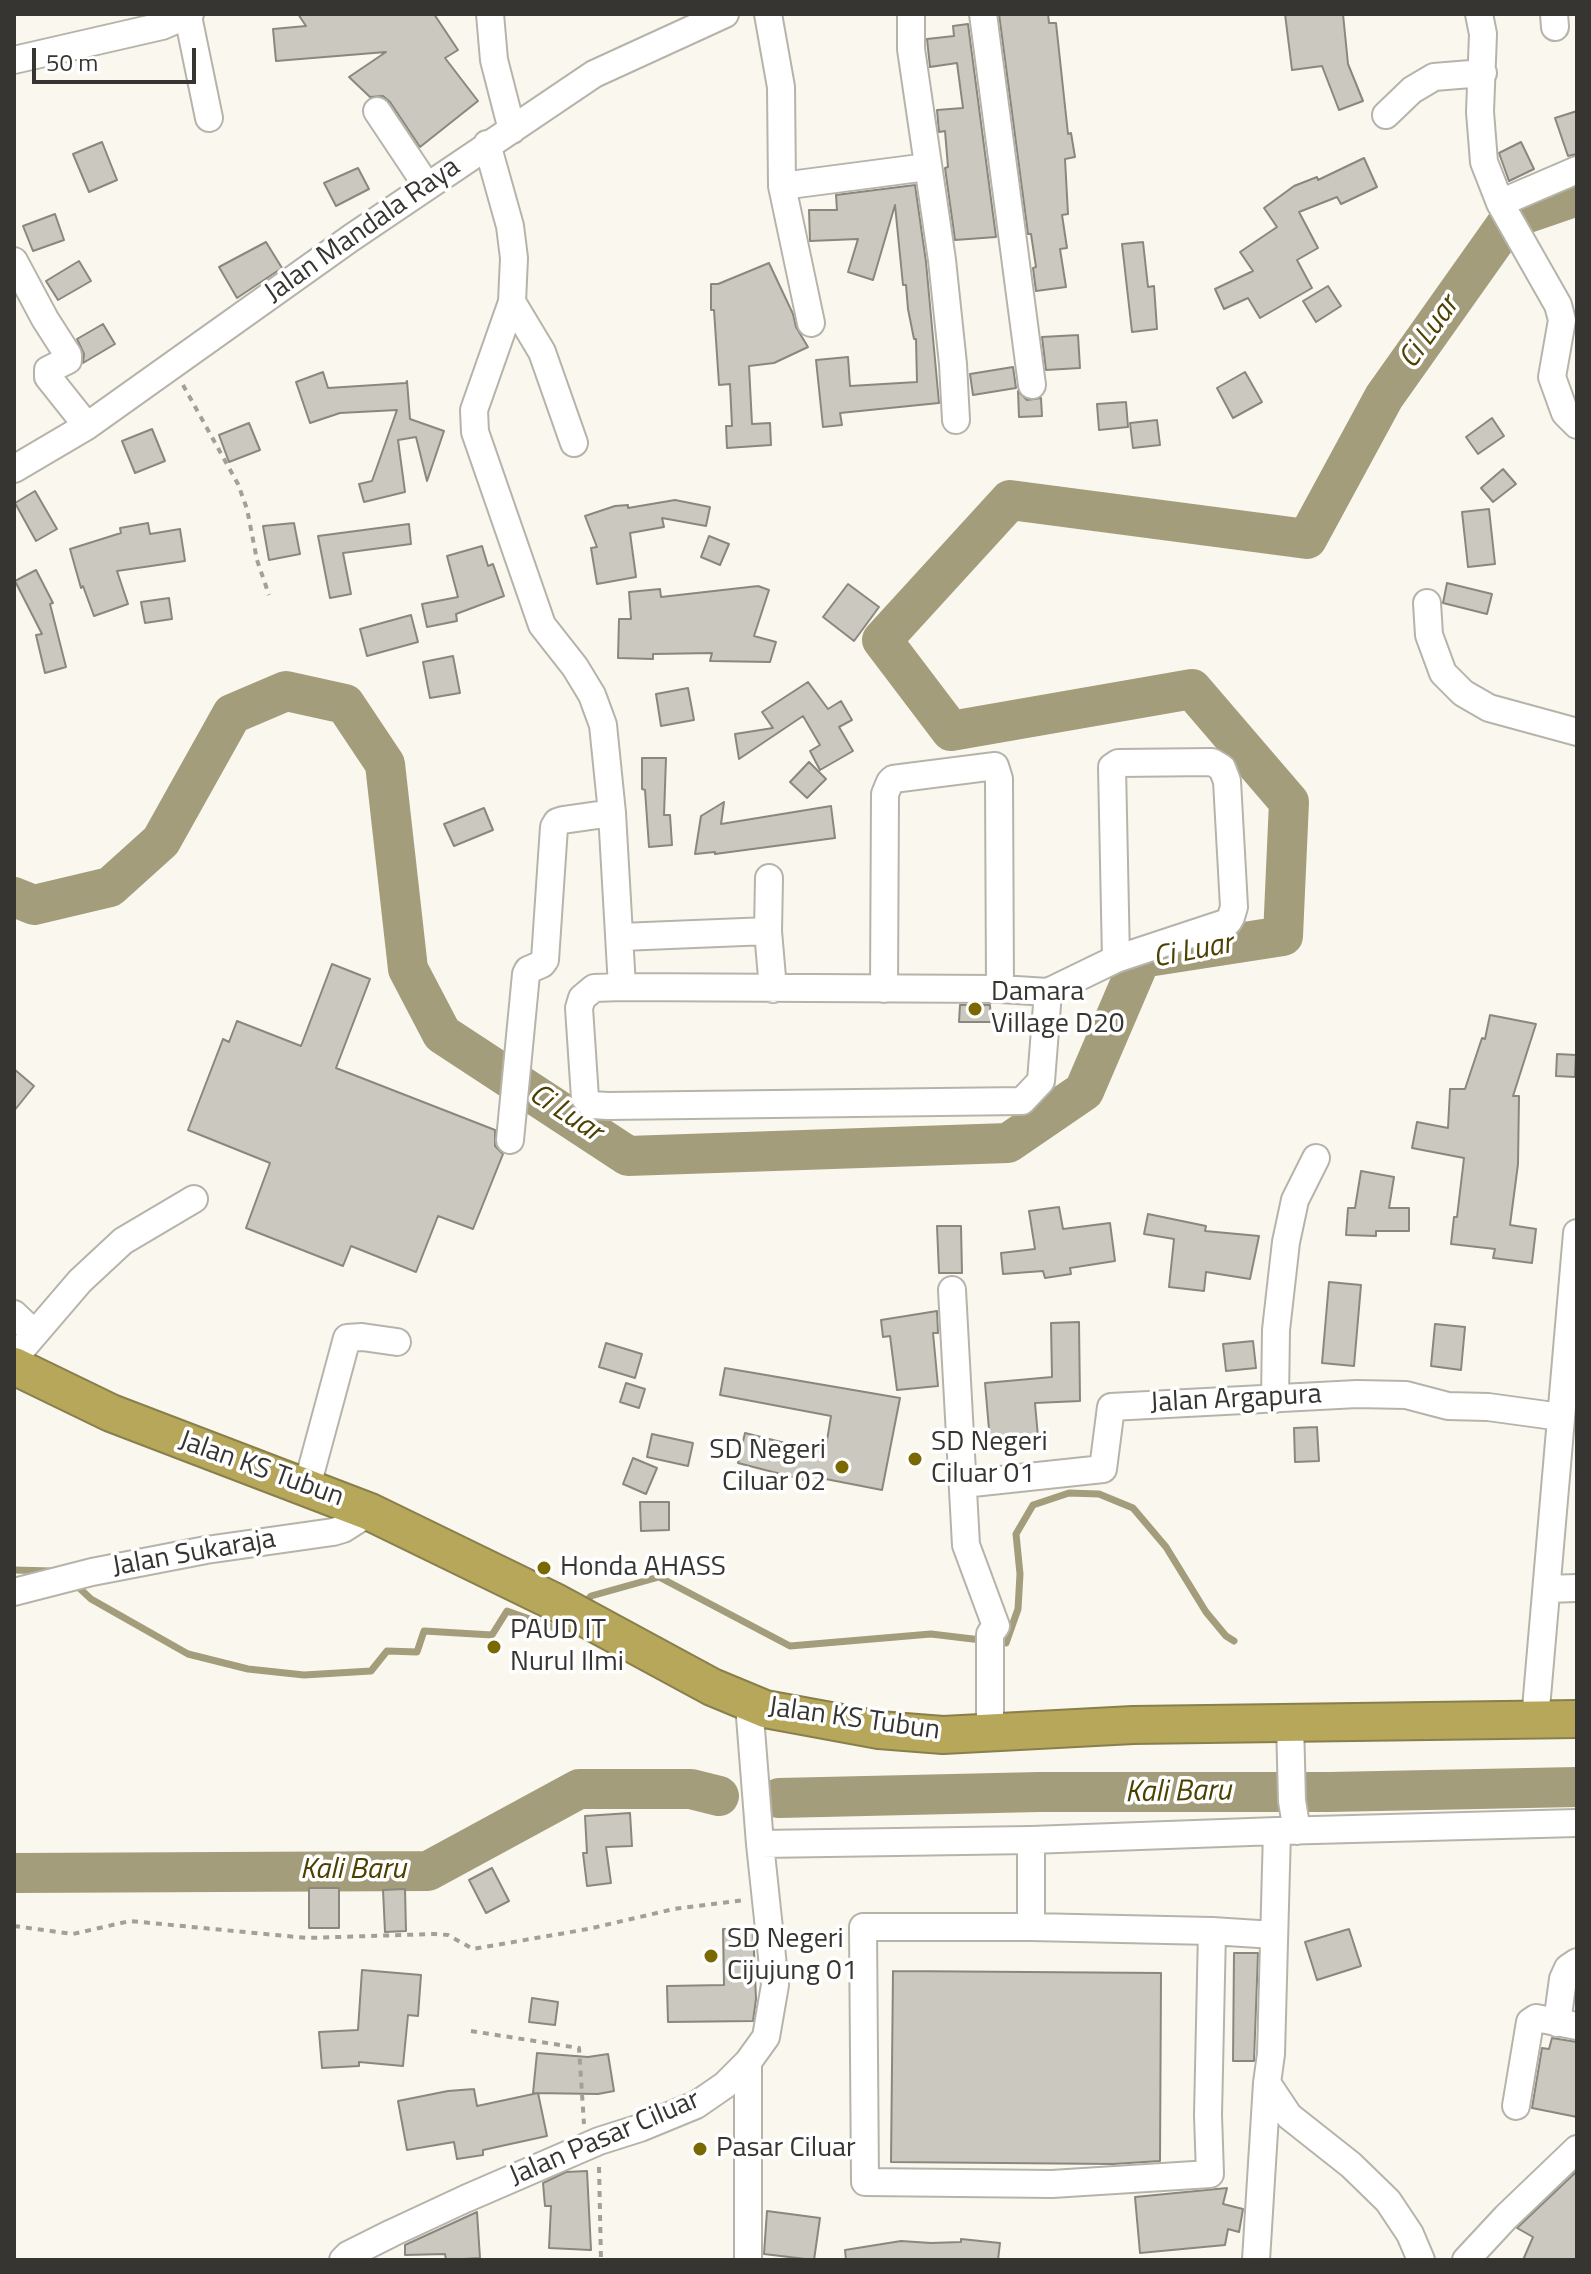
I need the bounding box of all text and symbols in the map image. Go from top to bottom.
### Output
scale bar [36,32,200,82]
text: 50 m [46,44,98,80]
street label: Jalan Mandala Raya [259,151,467,311]
water label: Ci Luar [1392,290,1468,376]
water label: Ci Luar [1150,927,1236,977]
place label: Damara Village D20 [991,976,1125,1042]
marker: Damara Village D20 [966,1000,984,1018]
water label: Ci Luar [522,1077,608,1151]
street label: Jalan Argapura [1149,1379,1323,1421]
street label: Jalan KS Tubun [174,1425,348,1515]
place label: SD Negeri Ciluar 01 [931,1426,1048,1492]
place label: SD Negeri Ciluar 02 [709,1434,826,1500]
marker: SD Negeri Ciluar 01 [906,1450,924,1468]
marker: SD Negeri Ciluar 02 [833,1458,851,1476]
street label: Jalan Sukaraja [110,1523,278,1585]
place label: Honda AHASS [560,1551,726,1585]
marker: Honda AHASS [535,1559,553,1577]
place label: PAUD IT Nurul Ilmi [510,1614,624,1680]
marker: PAUD IT Nurul Ilmi [485,1638,503,1656]
street label: Jalan KS Tubun [766,1691,942,1749]
water label: Kali Baru [1125,1774,1231,1812]
water label: Kali Baru [300,1853,406,1889]
place label: SD Negeri Cijujung 01 [727,1923,857,1989]
marker: SD Negeri Cijujung 01 [702,1947,720,1965]
street label: Jalan Pasar Ciluar [505,2084,705,2194]
place label: Pasar Ciluar [716,2132,856,2166]
marker: Pasar Ciluar [691,2140,709,2158]

